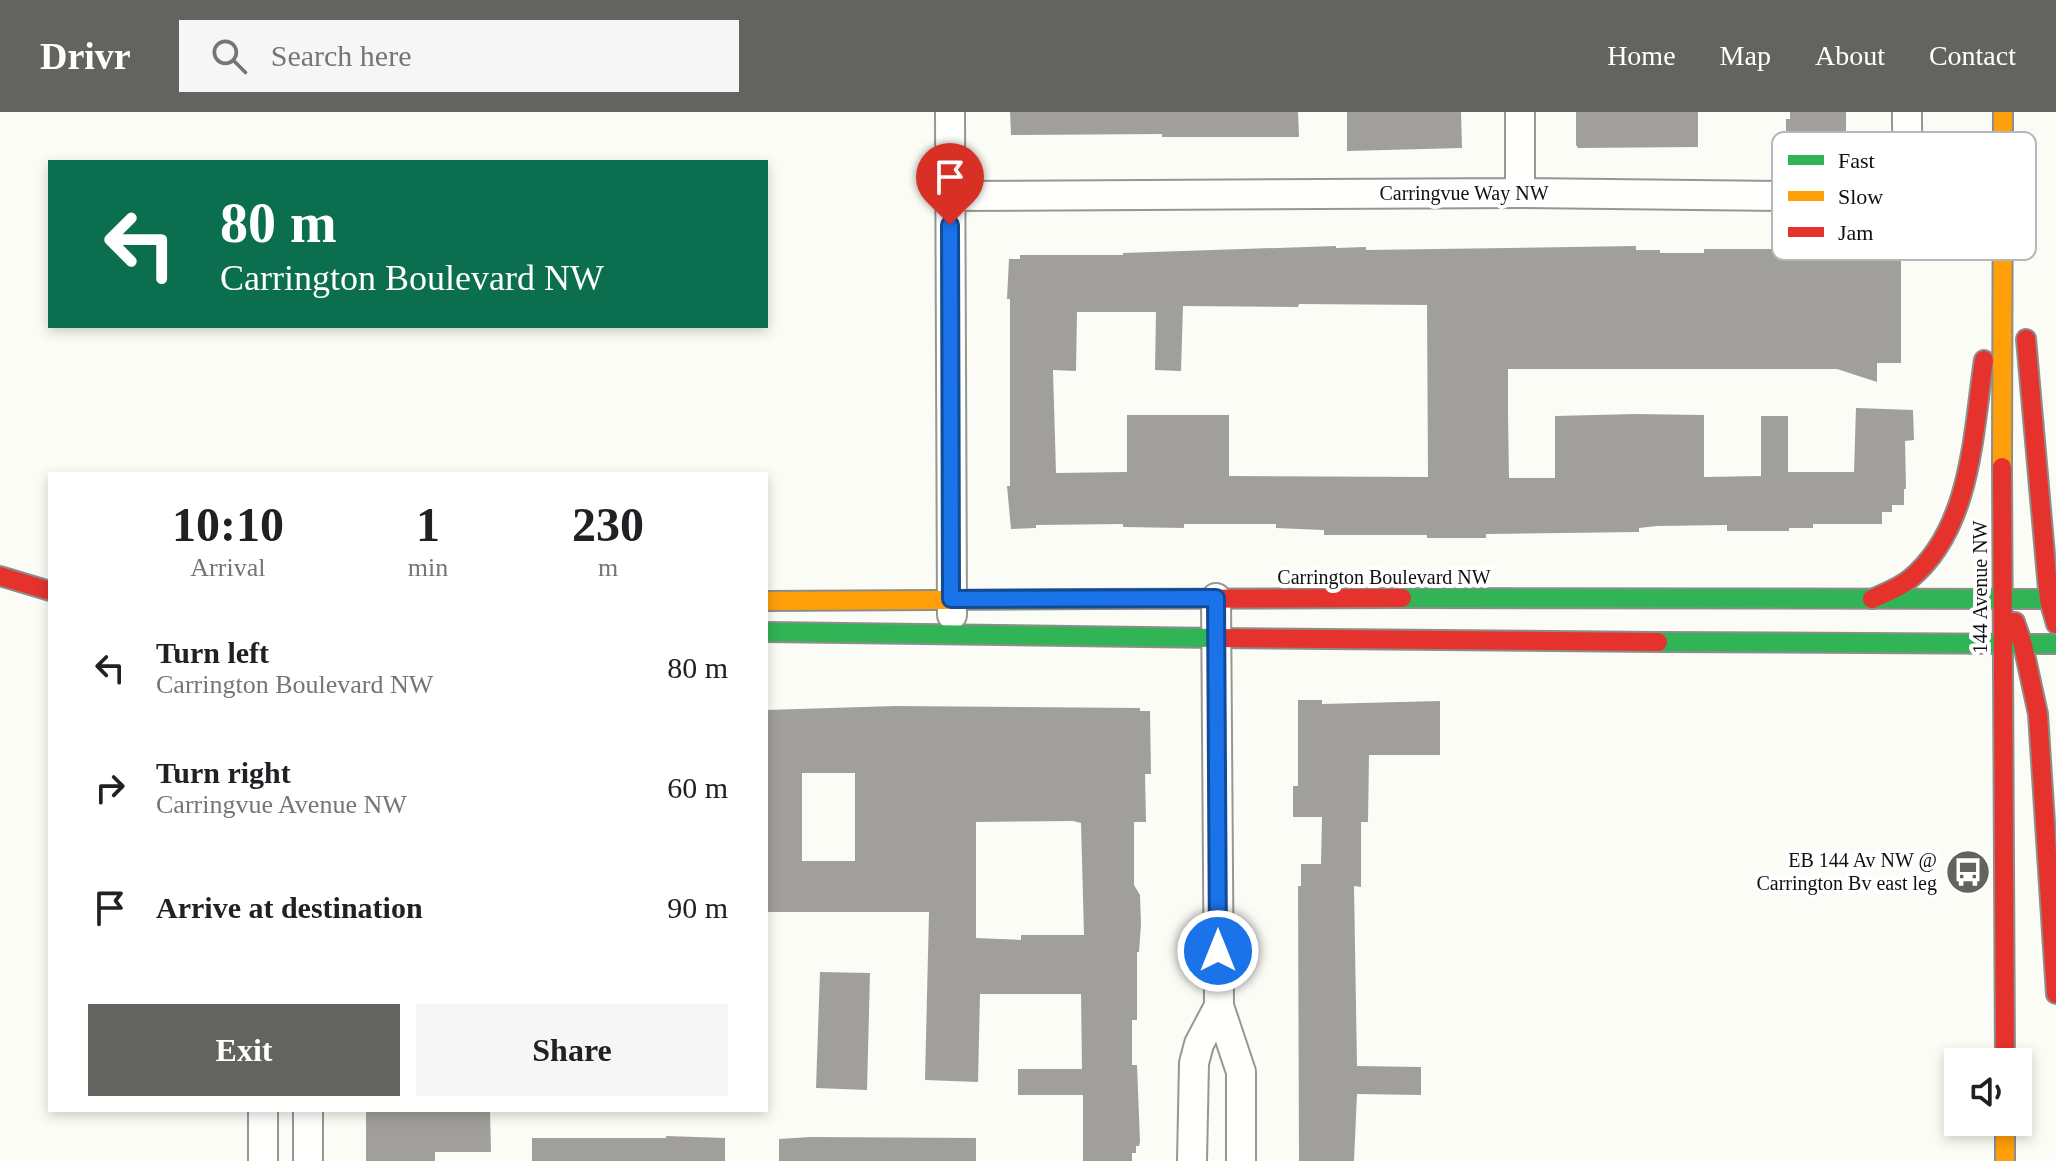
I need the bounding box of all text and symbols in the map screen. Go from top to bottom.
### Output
search box [179,20,739,92]
icon: search [207,34,251,78]
text: Drivr [40,35,131,77]
text: Search here [271,39,411,72]
text: Home [1607,40,1676,71]
text: Map [1720,40,1771,71]
text: About [1815,40,1885,71]
text: Contact [1929,40,2016,71]
legend [1772,132,2036,260]
pin [916,143,984,225]
text: Fast [1838,148,1875,173]
icon: arrive [928,155,972,199]
street label: Carringvue Way NW [1379,182,1549,205]
text: Slow [1838,184,1883,209]
icon: left [88,192,192,296]
text: 80 m [220,192,337,254]
text: Jam [1838,220,1873,245]
text: Carrington Boulevard NW [220,258,604,298]
text: 10:10 [172,498,284,551]
text: 1 [416,498,440,551]
text: 230 [572,498,644,551]
street label: 144 Avenue NW [1969,520,1991,653]
text: Arrival [190,553,265,582]
text: min [408,553,448,582]
text: m [598,553,618,582]
street label: Carrington Boulevard NW [1277,566,1491,589]
text: Turn left [156,636,269,669]
icon: left [88,646,132,690]
text: 80 m [667,651,728,684]
text: Carrington Boulevard NW [156,670,433,699]
text: Turn right [156,756,291,789]
icon: right [88,766,132,810]
text: 60 m [667,771,728,804]
text: Carringvue Avenue NW [156,790,407,819]
bus stop icon: EB 144 Av NW @ Carrington Bv east leg [1944,848,1992,896]
place label: EB 144 Av NW @ Carrington Bv east leg [1756,849,1937,895]
icon: arrive [88,886,132,930]
text: Arrive at destination [156,891,423,924]
text: 90 m [667,891,728,924]
position arrow [1176,909,1260,993]
button: Exit [88,1004,400,1096]
button: Share [416,1004,728,1096]
map controls [1944,1048,2032,1136]
button: sound [1944,1048,2032,1136]

